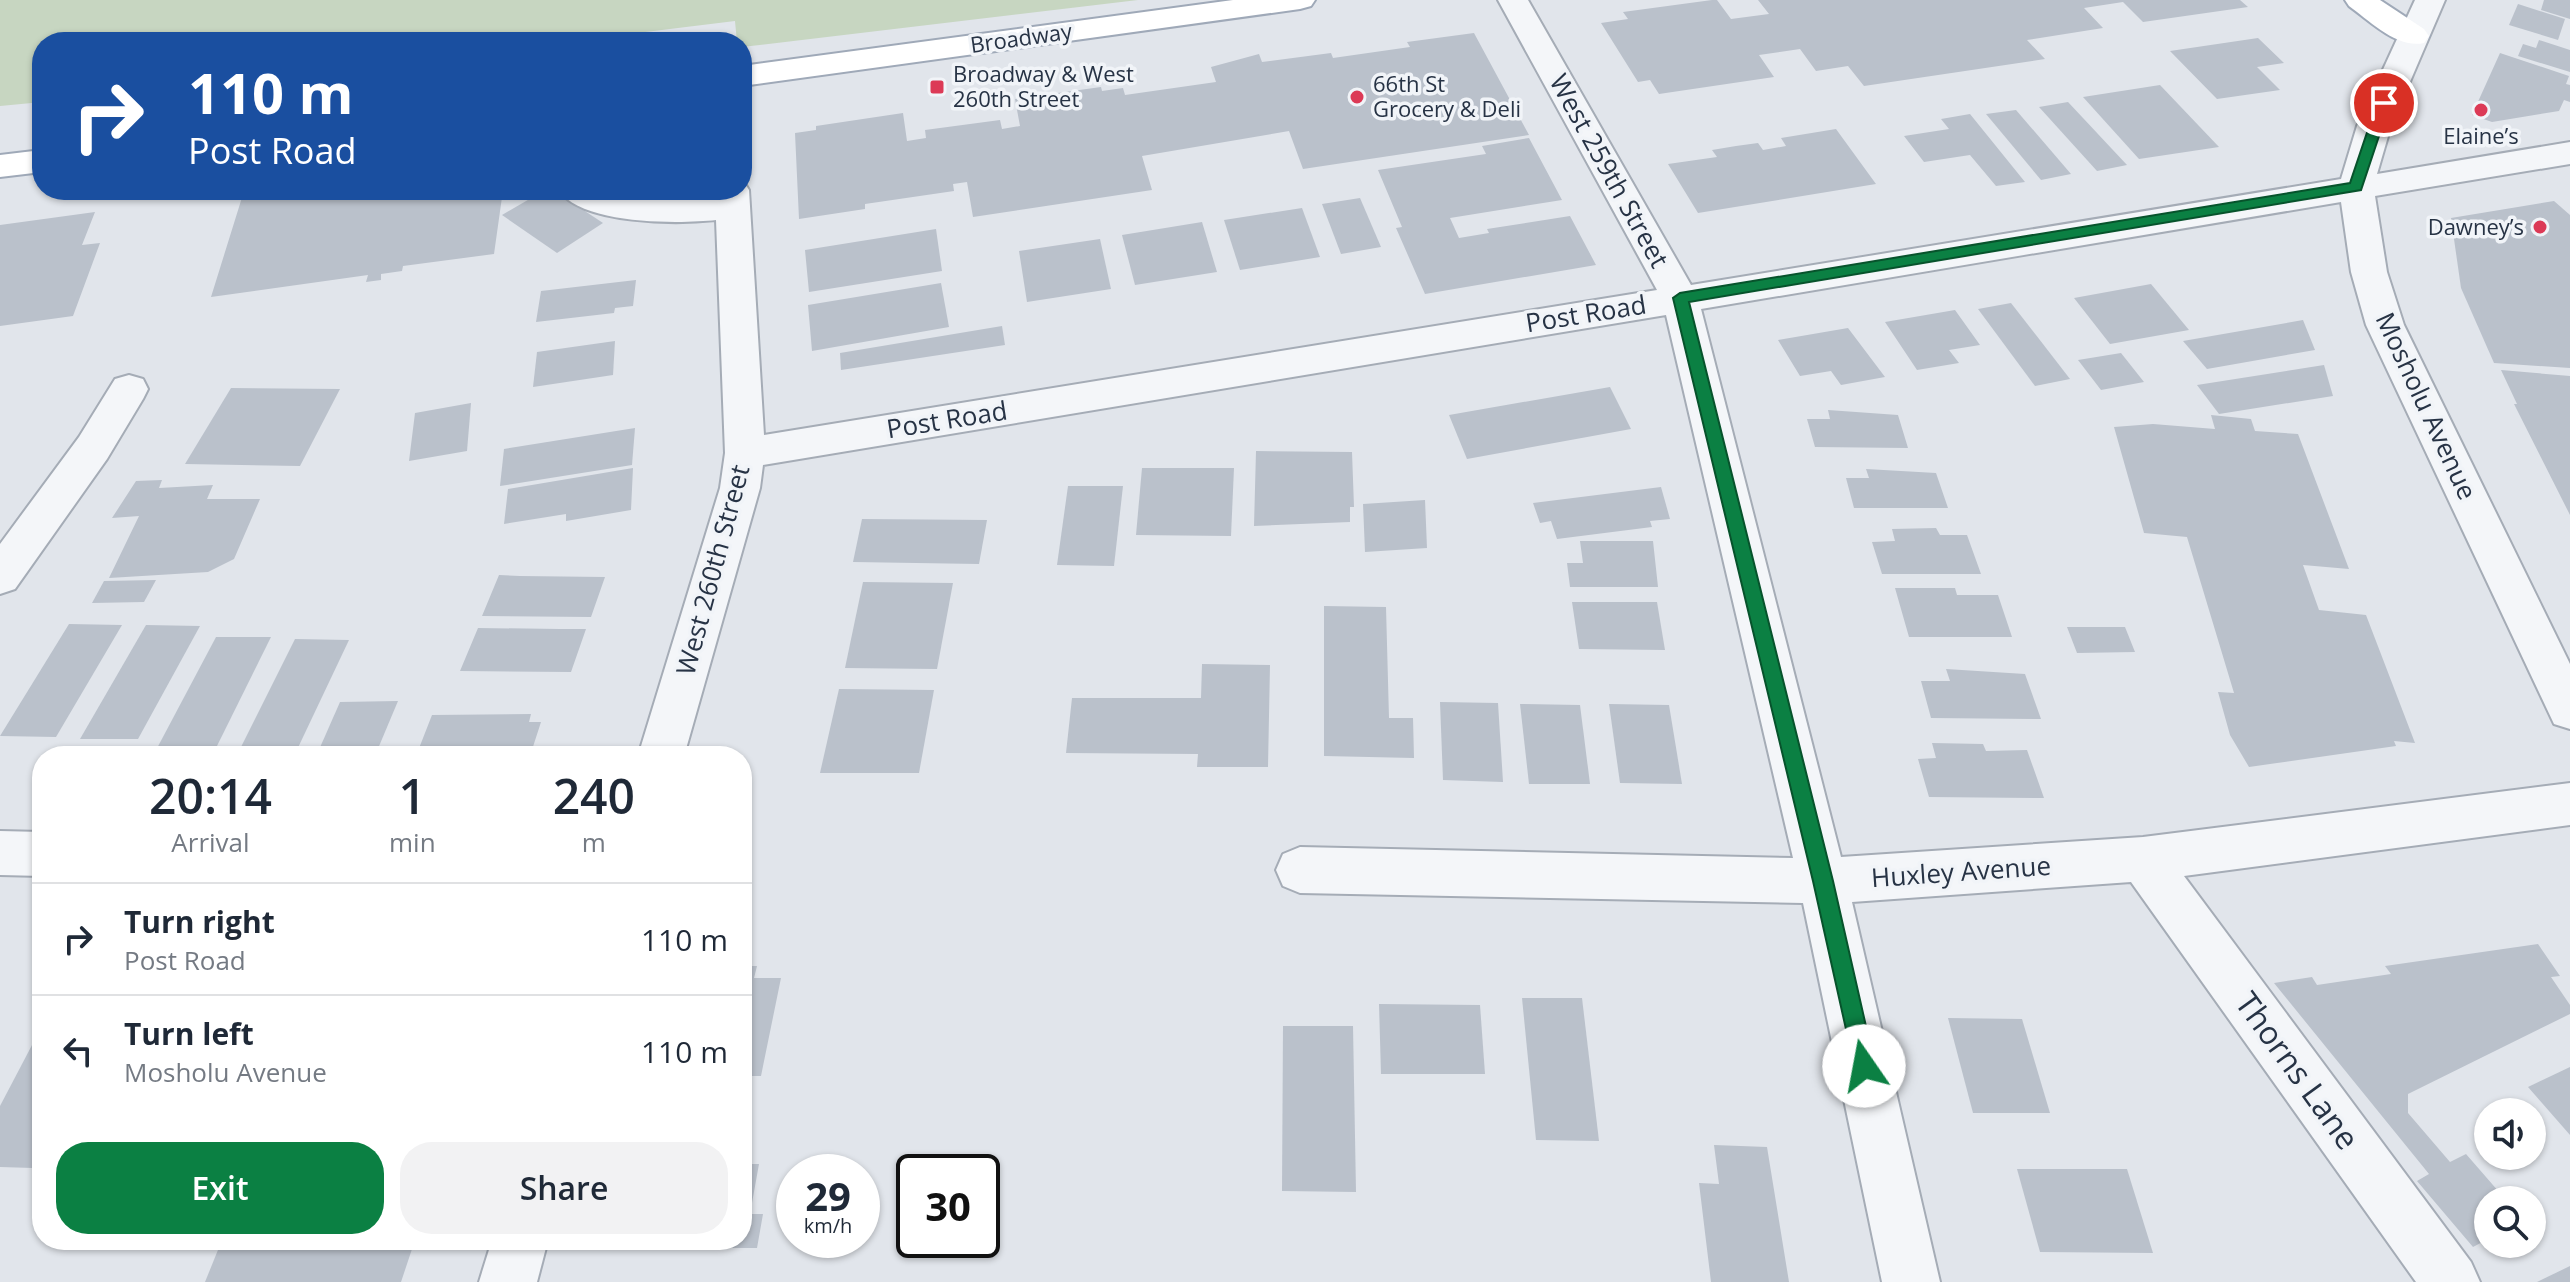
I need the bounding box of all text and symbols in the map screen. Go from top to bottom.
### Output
street label: Broadway [968,15,1075,59]
text: 110 m [188,54,354,130]
place label: Broadway & West 260th Street [953,58,1134,113]
icon: right [56,64,160,168]
street label: West 259th Street [1542,67,1678,274]
place label: 66th St Grocery & Deli [1373,68,1521,123]
pin [2350,69,2418,137]
marker: Broadway & West 260th Street [928,78,946,96]
icon: arrive [2362,81,2406,125]
marker: 66th St Grocery & Deli [1348,88,1366,106]
marker: Elaine’s [2472,101,2490,119]
place label: Elaine’s [2443,120,2519,150]
text: Post Road [188,126,357,175]
place label: Dawney’s [2428,211,2524,241]
marker: Dawney’s [2531,218,2549,236]
street label: Post Road [1523,286,1649,340]
street label: Mosholu Avenue [2368,306,2486,505]
street label: Post Road [884,392,1010,446]
street label: West 260th Street [667,461,757,679]
text: 20:14 [149,763,272,828]
text: 1 [399,763,426,828]
text: 240 [553,763,635,828]
text: Arrival [171,824,250,860]
text: min [389,824,436,860]
text: m [582,824,606,860]
street label: Huxley Avenue [1870,847,2052,895]
text: Turn right [124,901,275,942]
icon: right [56,917,100,961]
text: 110 m [641,919,728,960]
text: Post Road [124,942,246,978]
street label: Thorns Lane [2226,983,2370,1158]
text: Turn left [124,1013,254,1054]
position arrow [1822,1024,1906,1108]
icon: left [56,1029,100,1073]
text: 110 m [641,1031,728,1072]
text: Mosholu Avenue [124,1054,327,1090]
map controls [2474,1098,2546,1258]
button: sound [2474,1098,2546,1170]
button: Exit [56,1142,384,1234]
button: Share [400,1142,728,1234]
speed limit sign: 30 [896,1154,1000,1258]
text: 29 [805,1168,851,1223]
button: search [2474,1186,2546,1258]
text: km/h [804,1212,852,1239]

